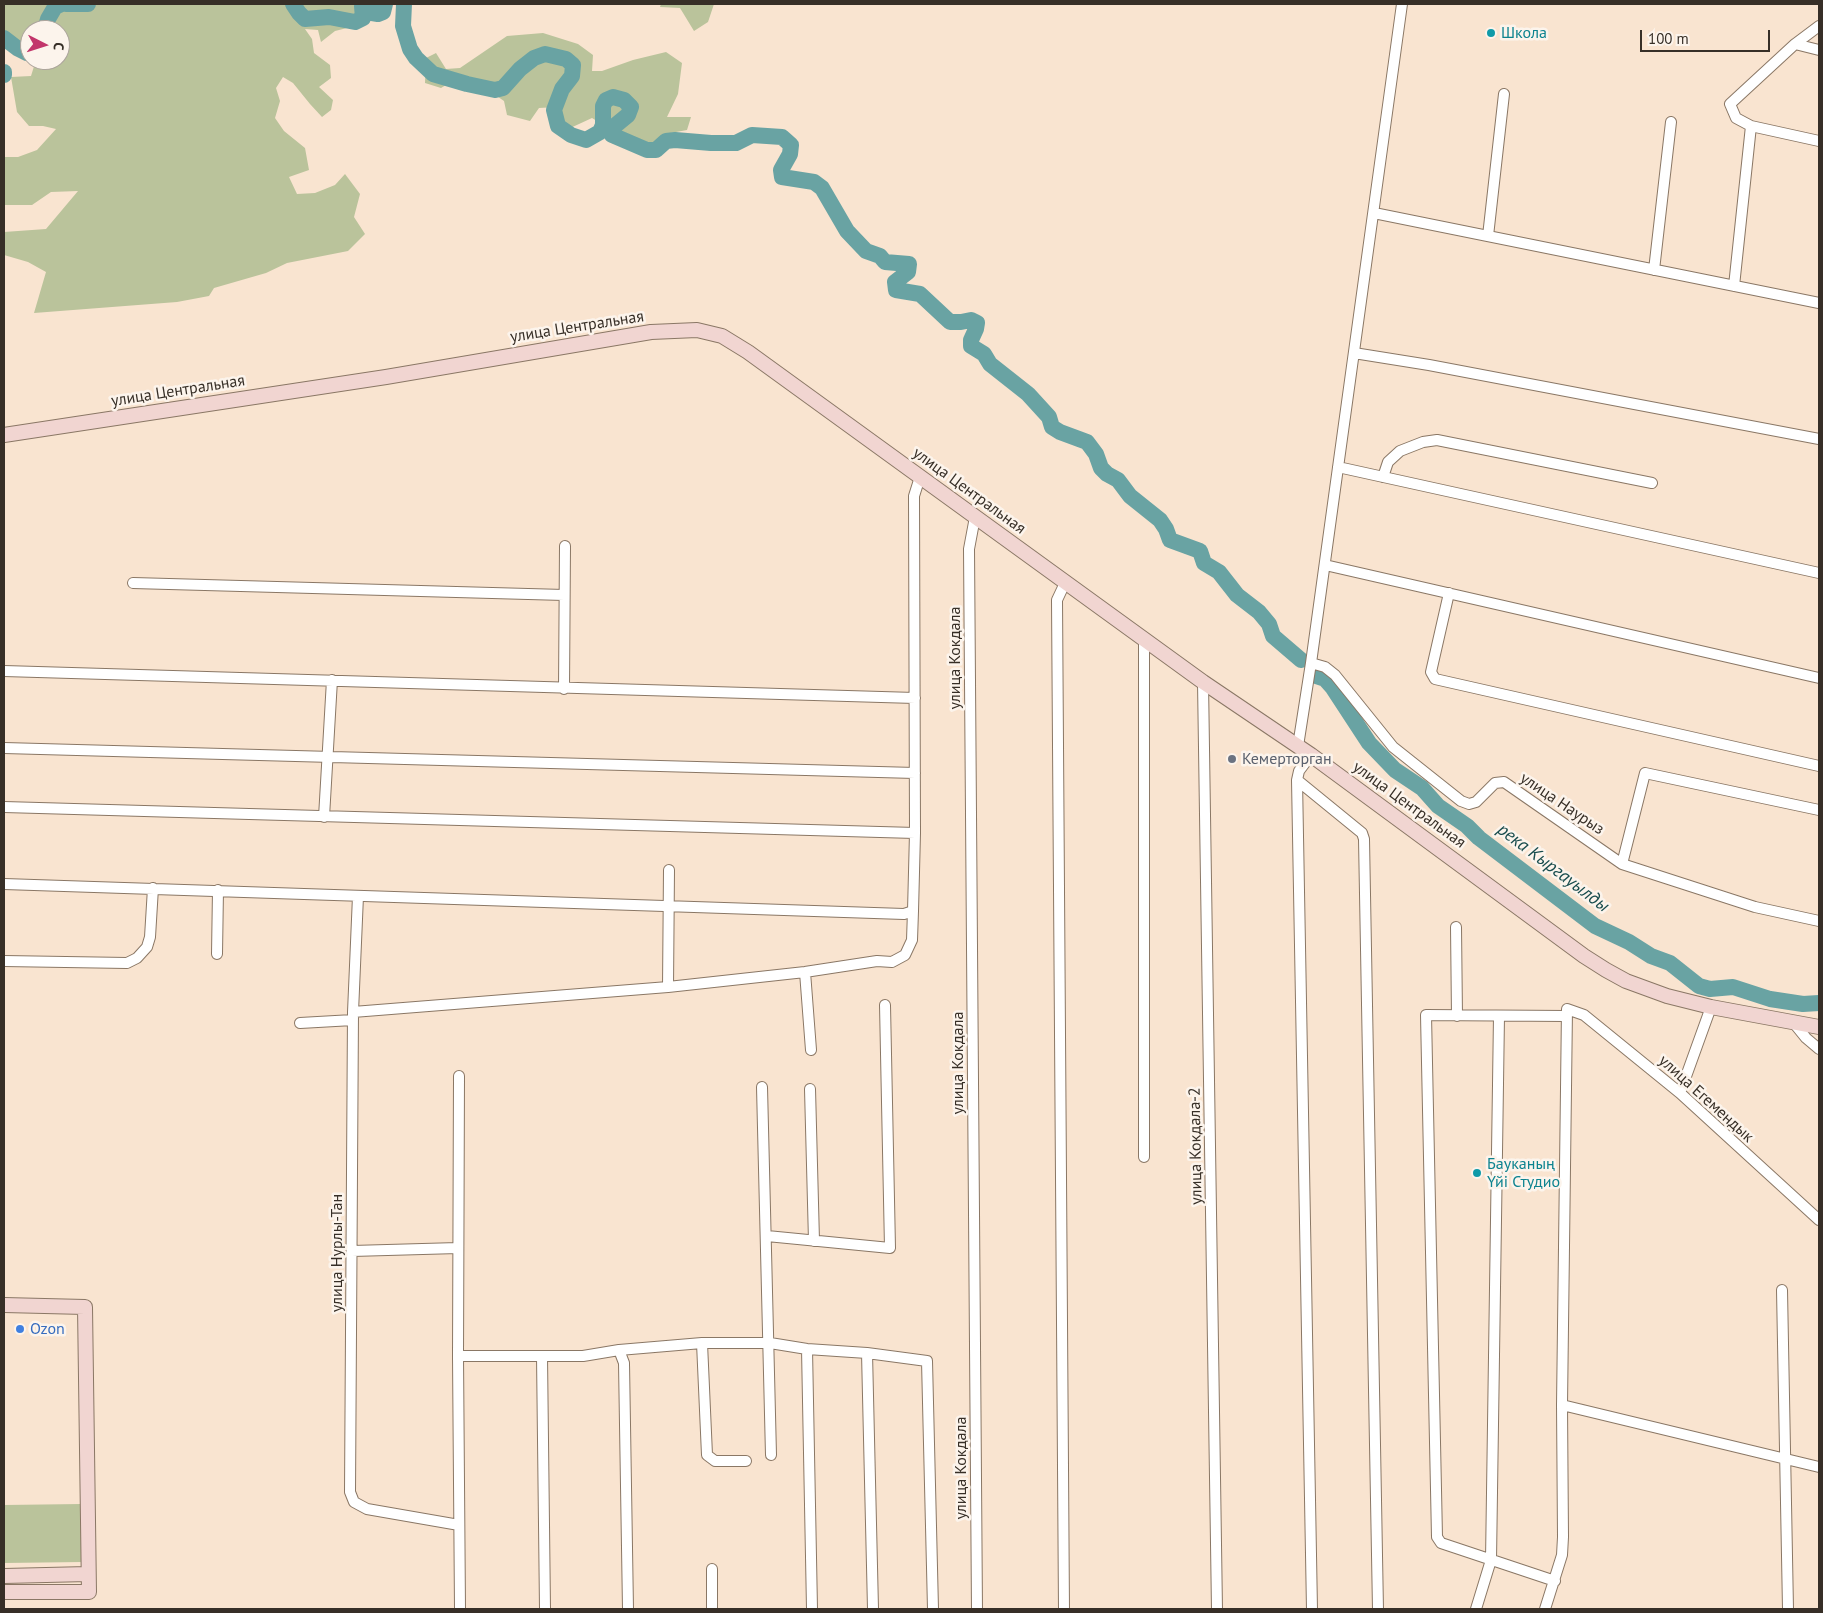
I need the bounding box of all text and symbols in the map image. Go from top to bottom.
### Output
north arrow [20,20,70,70]
scale bar [1643,20,1773,52]
place label: Школа [1501,23,1547,43]
marker: Школа [1485,27,1497,39]
text: 100 m [1648,29,1689,48]
text: С [50,42,68,51]
street label: улица Центральная [509,307,645,347]
street label: улица Центральная [110,371,246,411]
street label: улица Центральная [909,444,1029,538]
street label: улица Кокдала [945,607,965,709]
place label: Кемерторган [1242,749,1332,769]
marker: Кемерторган [1226,753,1238,765]
street label: улица Центральная [1349,758,1469,852]
street label: улица Наурыз [1516,769,1608,839]
water label: река Кыргауылды [1493,819,1613,917]
street label: улица Кокдала [948,1012,968,1114]
street label: улица Егемендык [1655,1051,1757,1147]
street label: улица Кокдала-2 [1185,1087,1207,1205]
place label: Бауканың Үйі Студио [1487,1154,1560,1192]
marker: Бауканың Үйі Студио [1471,1167,1483,1179]
street label: улица Нурлы-Тан [327,1194,347,1312]
place label: Ozon [30,1319,65,1339]
marker: Ozon [14,1323,26,1335]
street label: улица Кокдала [951,1417,971,1519]

